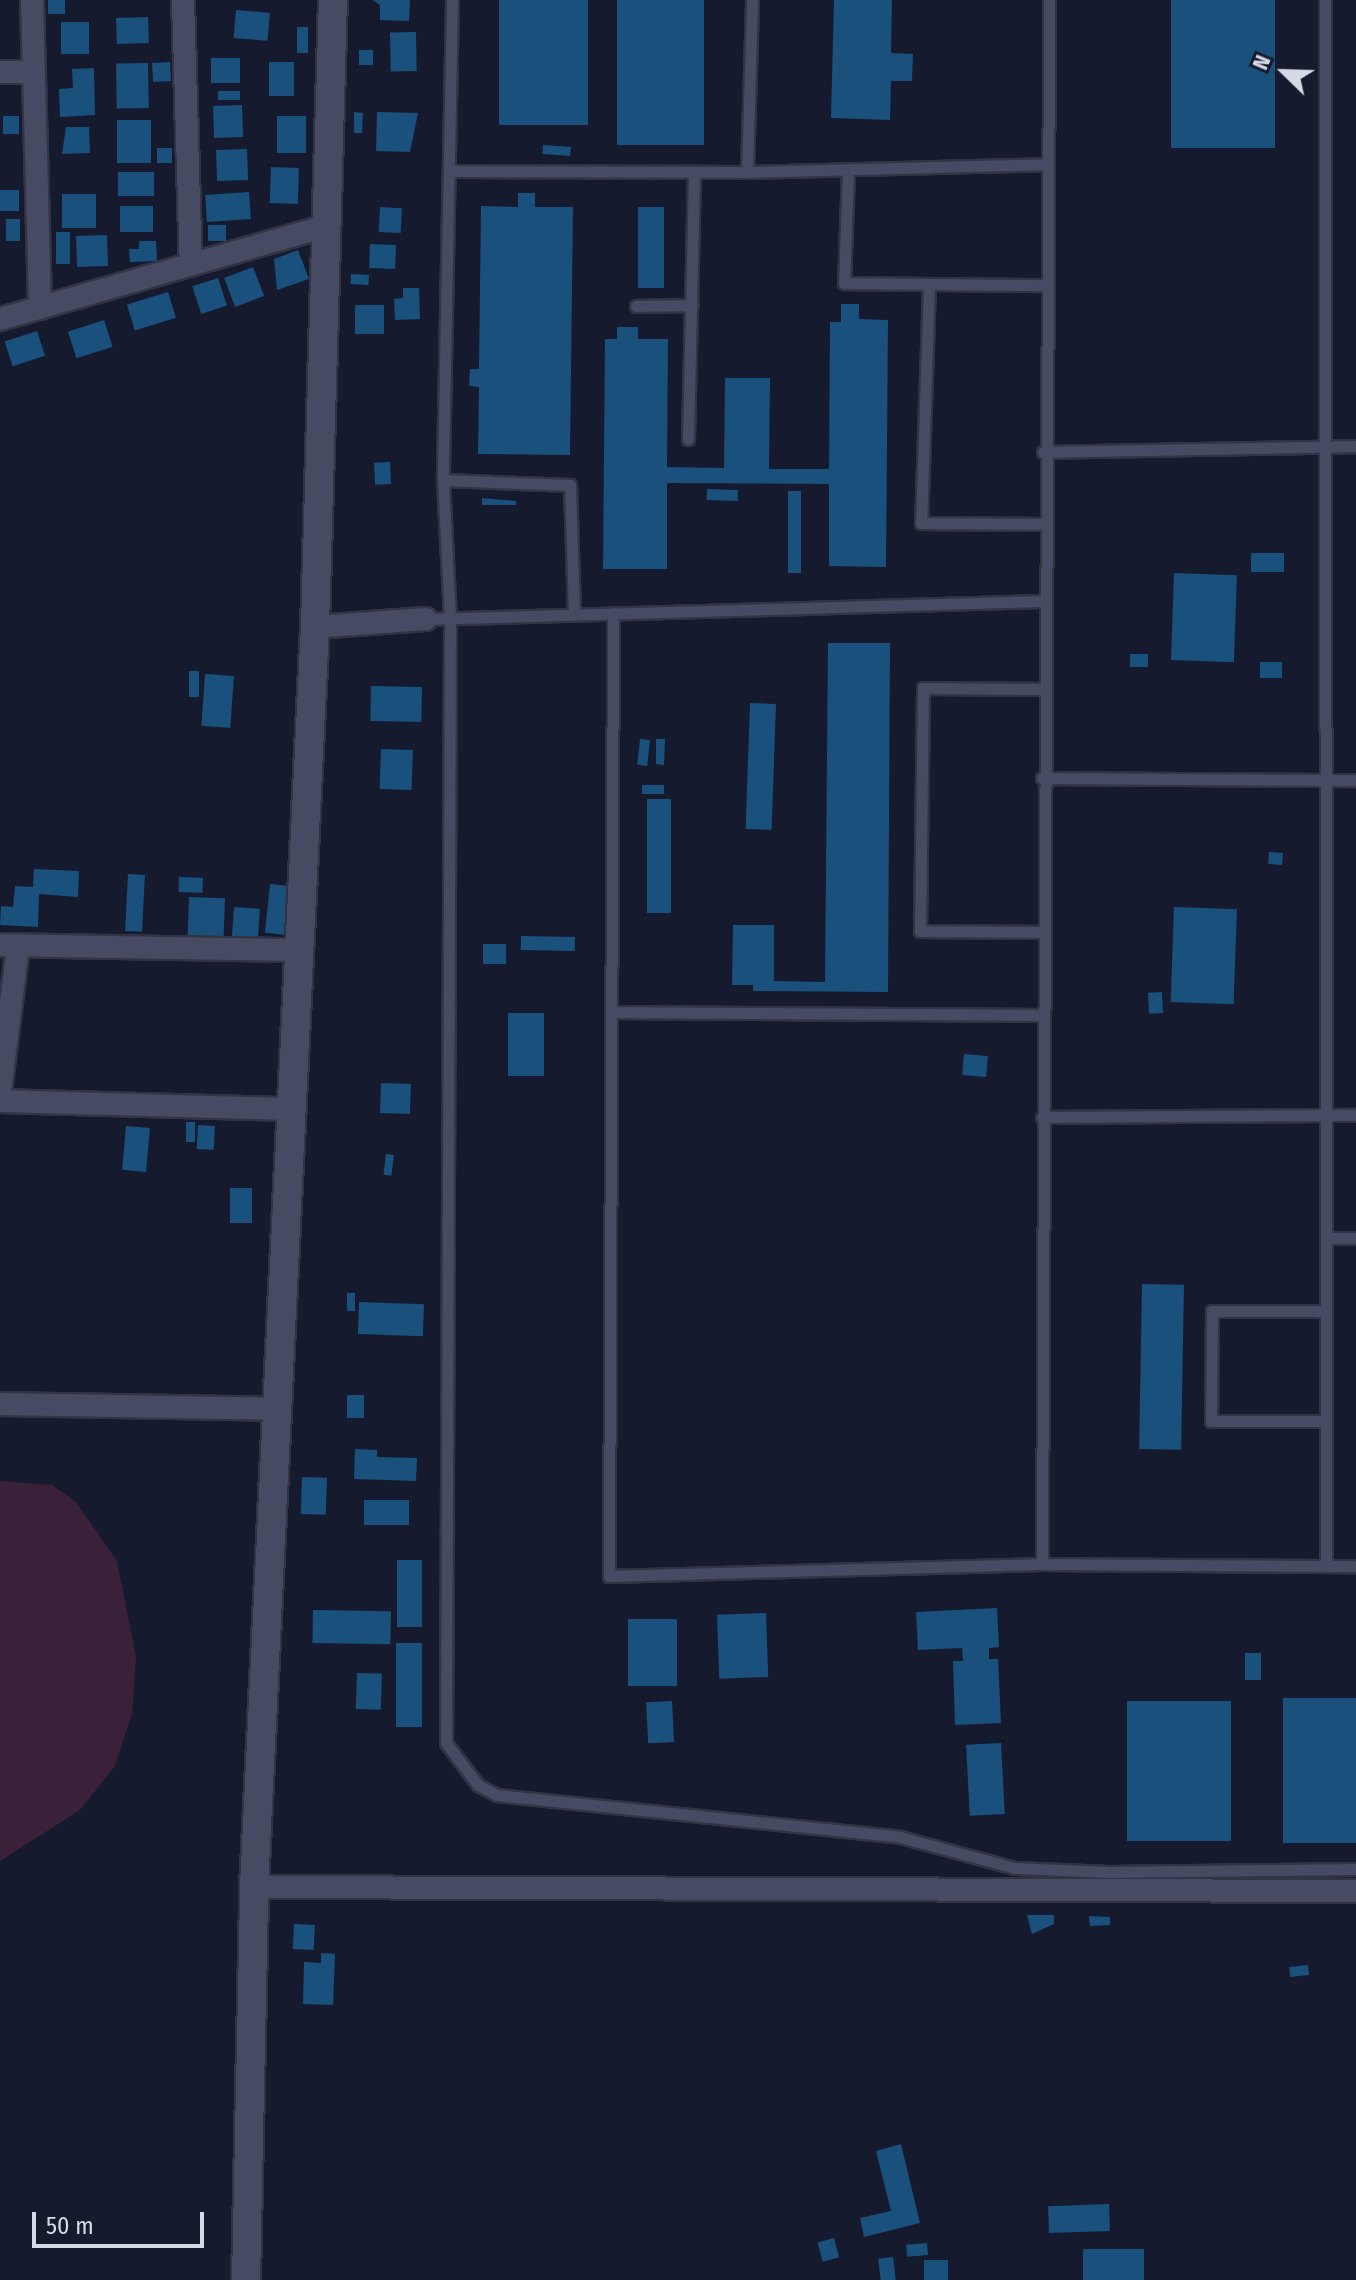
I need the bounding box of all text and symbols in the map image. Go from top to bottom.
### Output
north arrow [1244,32,1324,112]
text: N [1246,51,1276,74]
scale bar [36,2196,208,2246]
text: 50 m [46,2212,94,2240]

